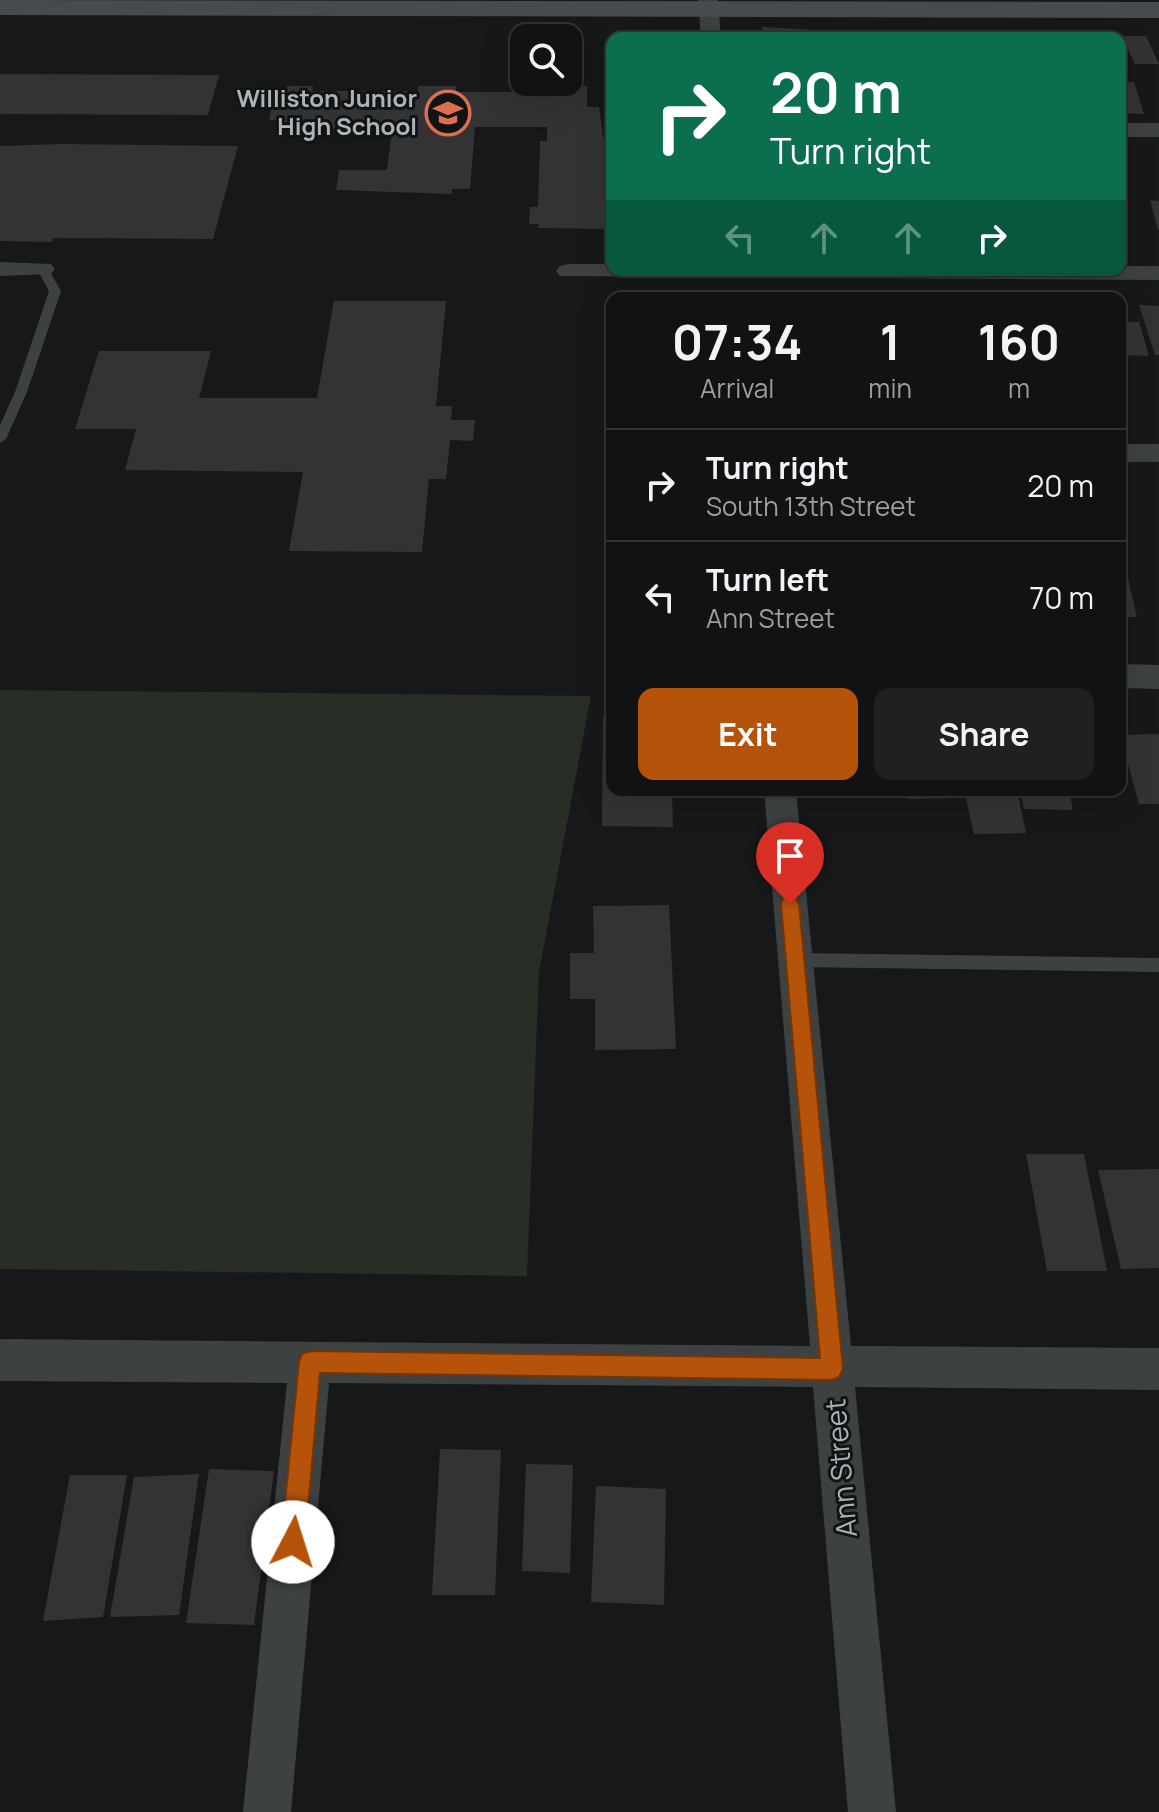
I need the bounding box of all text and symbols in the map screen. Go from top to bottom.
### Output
map controls [510,24,582,96]
button: search [510,24,582,96]
text: 20 m [770,53,902,130]
icon: right [638,64,742,168]
place label: Williston Junior High School [237,81,417,142]
school or university icon: Williston Junior High School [424,89,472,137]
text: Turn right [770,126,931,175]
icon: left [718,216,762,260]
icon: ahead [802,216,846,260]
icon: ahead [886,216,930,260]
icon: right [970,216,1014,260]
text: 07:34 [672,309,803,374]
text: 1 [880,309,901,374]
text: 160 [978,309,1060,374]
text: Arrival [700,370,774,406]
text: min [868,370,912,406]
text: m [1008,370,1030,406]
text: Turn right [706,447,849,488]
icon: right [638,463,682,507]
text: 20 m [1027,465,1094,506]
text: South 13th Street [706,488,916,524]
text: Turn left [706,559,829,600]
icon: left [638,575,682,619]
text: 70 m [1029,577,1094,618]
text: Ann Street [706,600,835,636]
button: Exit [638,688,858,780]
button: Share [874,688,1094,780]
pin [756,822,824,904]
icon: arrive [768,834,812,878]
street label: Ann Street [815,1397,865,1539]
position arrow [251,1500,335,1584]

